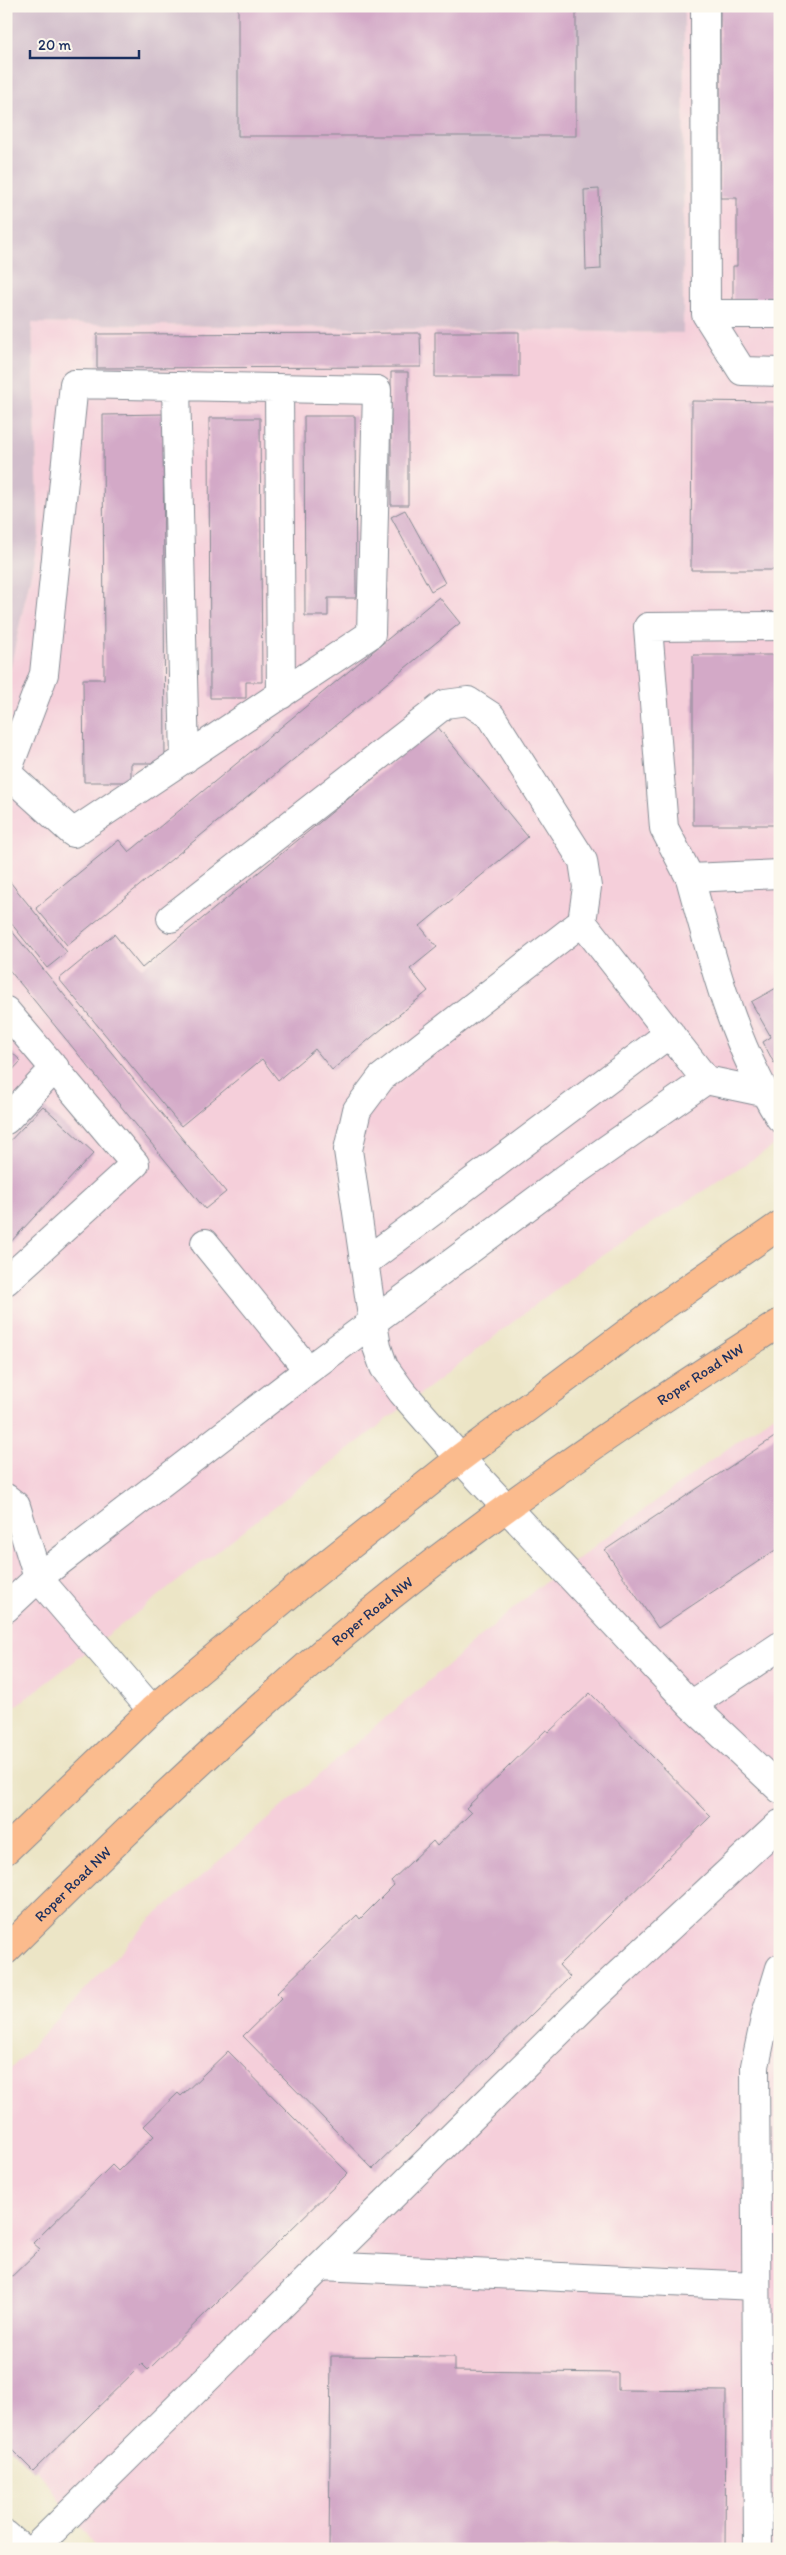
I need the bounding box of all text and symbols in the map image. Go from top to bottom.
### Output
scale bar [30,28,139,60]
text: 20 m [38,36,72,54]
street label: Roper Road NW [654,1339,747,1409]
street label: Roper Road NW [328,1573,417,1650]
street label: Roper Road NW [31,1843,115,1925]

